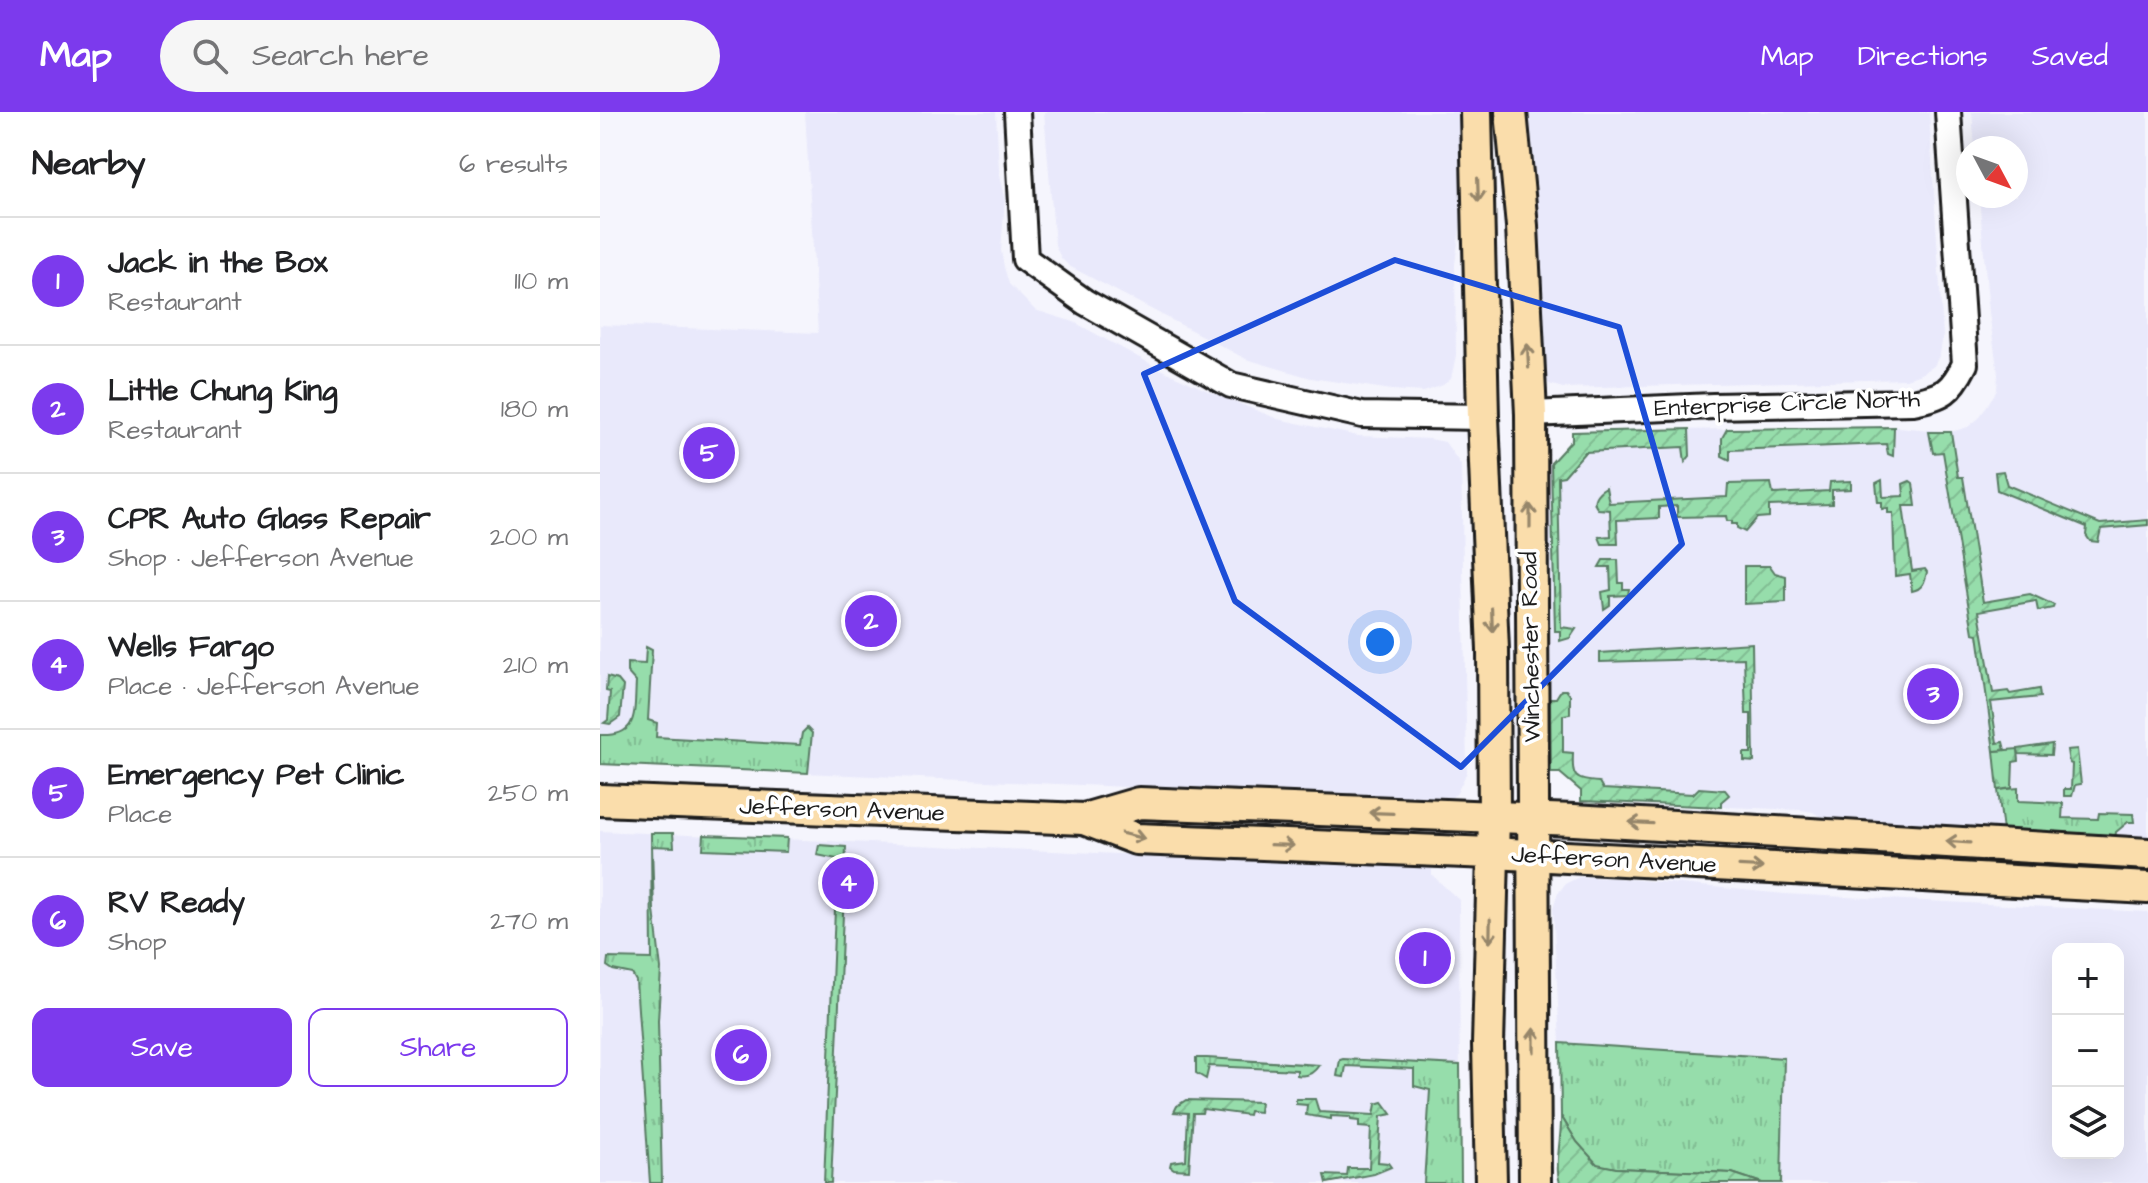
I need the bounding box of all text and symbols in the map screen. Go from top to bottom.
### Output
search box [160,20,720,92]
text: Map [40,30,112,82]
icon: search [188,34,232,78]
text: Search here [252,35,429,77]
text: Map [1761,37,1814,76]
text: Directions [1858,37,1988,76]
text: Saved [2032,37,2108,76]
north arrow [1956,136,2028,208]
text: Nearby [32,140,146,188]
text: 6 results [459,146,568,182]
one-way arrow [1471,176,1486,203]
text: Jack in the Box [108,242,328,284]
text: 1 [56,263,60,299]
text: 110 m [514,263,568,299]
text: Restaurant [108,284,242,320]
one-way arrow [1520,343,1535,370]
text: Little Chung King [108,370,338,412]
street label: Enterprise Circle North [1654,382,1921,426]
text: 2 [51,391,65,427]
text: 180 m [501,391,568,427]
text: Restaurant [108,412,242,448]
pin: 5 [683,423,735,483]
text: CPR Auto Glass Repair [108,498,431,540]
one-way arrow [1522,503,1538,530]
text: 3 [51,519,65,555]
text: 200 m [490,519,568,555]
text: Shop · Jefferson Avenue [108,540,414,576]
street label: Winchester Road [1512,551,1550,743]
pin: 2 [845,591,897,651]
one-way arrow [1484,606,1499,633]
your location [1360,622,1400,662]
text: Wells Fargo [108,626,274,668]
text: 4 [49,647,67,683]
text: 210 m [503,647,568,683]
pin: 3 [1907,664,1959,724]
text: Place · Jefferson Avenue [108,668,420,704]
text: Emergency Pet Clinic [108,754,405,796]
text: 5 [49,775,67,811]
text: 250 m [488,775,568,811]
street label: Jefferson Avenue [739,789,945,831]
text: Place [108,796,172,832]
one-way arrow [1368,806,1395,821]
one-way arrow [1628,815,1655,830]
one-way arrow [1120,829,1145,844]
one-way arrow [1945,834,1972,849]
one-way arrow [1268,838,1295,853]
street label: Jefferson Avenue [1510,838,1718,882]
pin: 4 [822,853,874,913]
one-way arrow [1737,860,1764,875]
text: RV Ready [108,882,245,924]
text: 6 [50,903,66,939]
text: 270 m [490,903,568,939]
one-way arrow [1482,917,1497,944]
text: Shop [108,924,167,960]
pin: 1 [1399,928,1451,988]
map controls [2052,943,2124,1159]
button: + [2052,943,2124,1015]
button: Save [32,1008,292,1087]
button: Share [308,1008,568,1087]
button: − [2052,1015,2124,1087]
pin: 6 [715,1025,767,1085]
one-way arrow [1527,1027,1542,1054]
button: layers [2052,1087,2124,1159]

